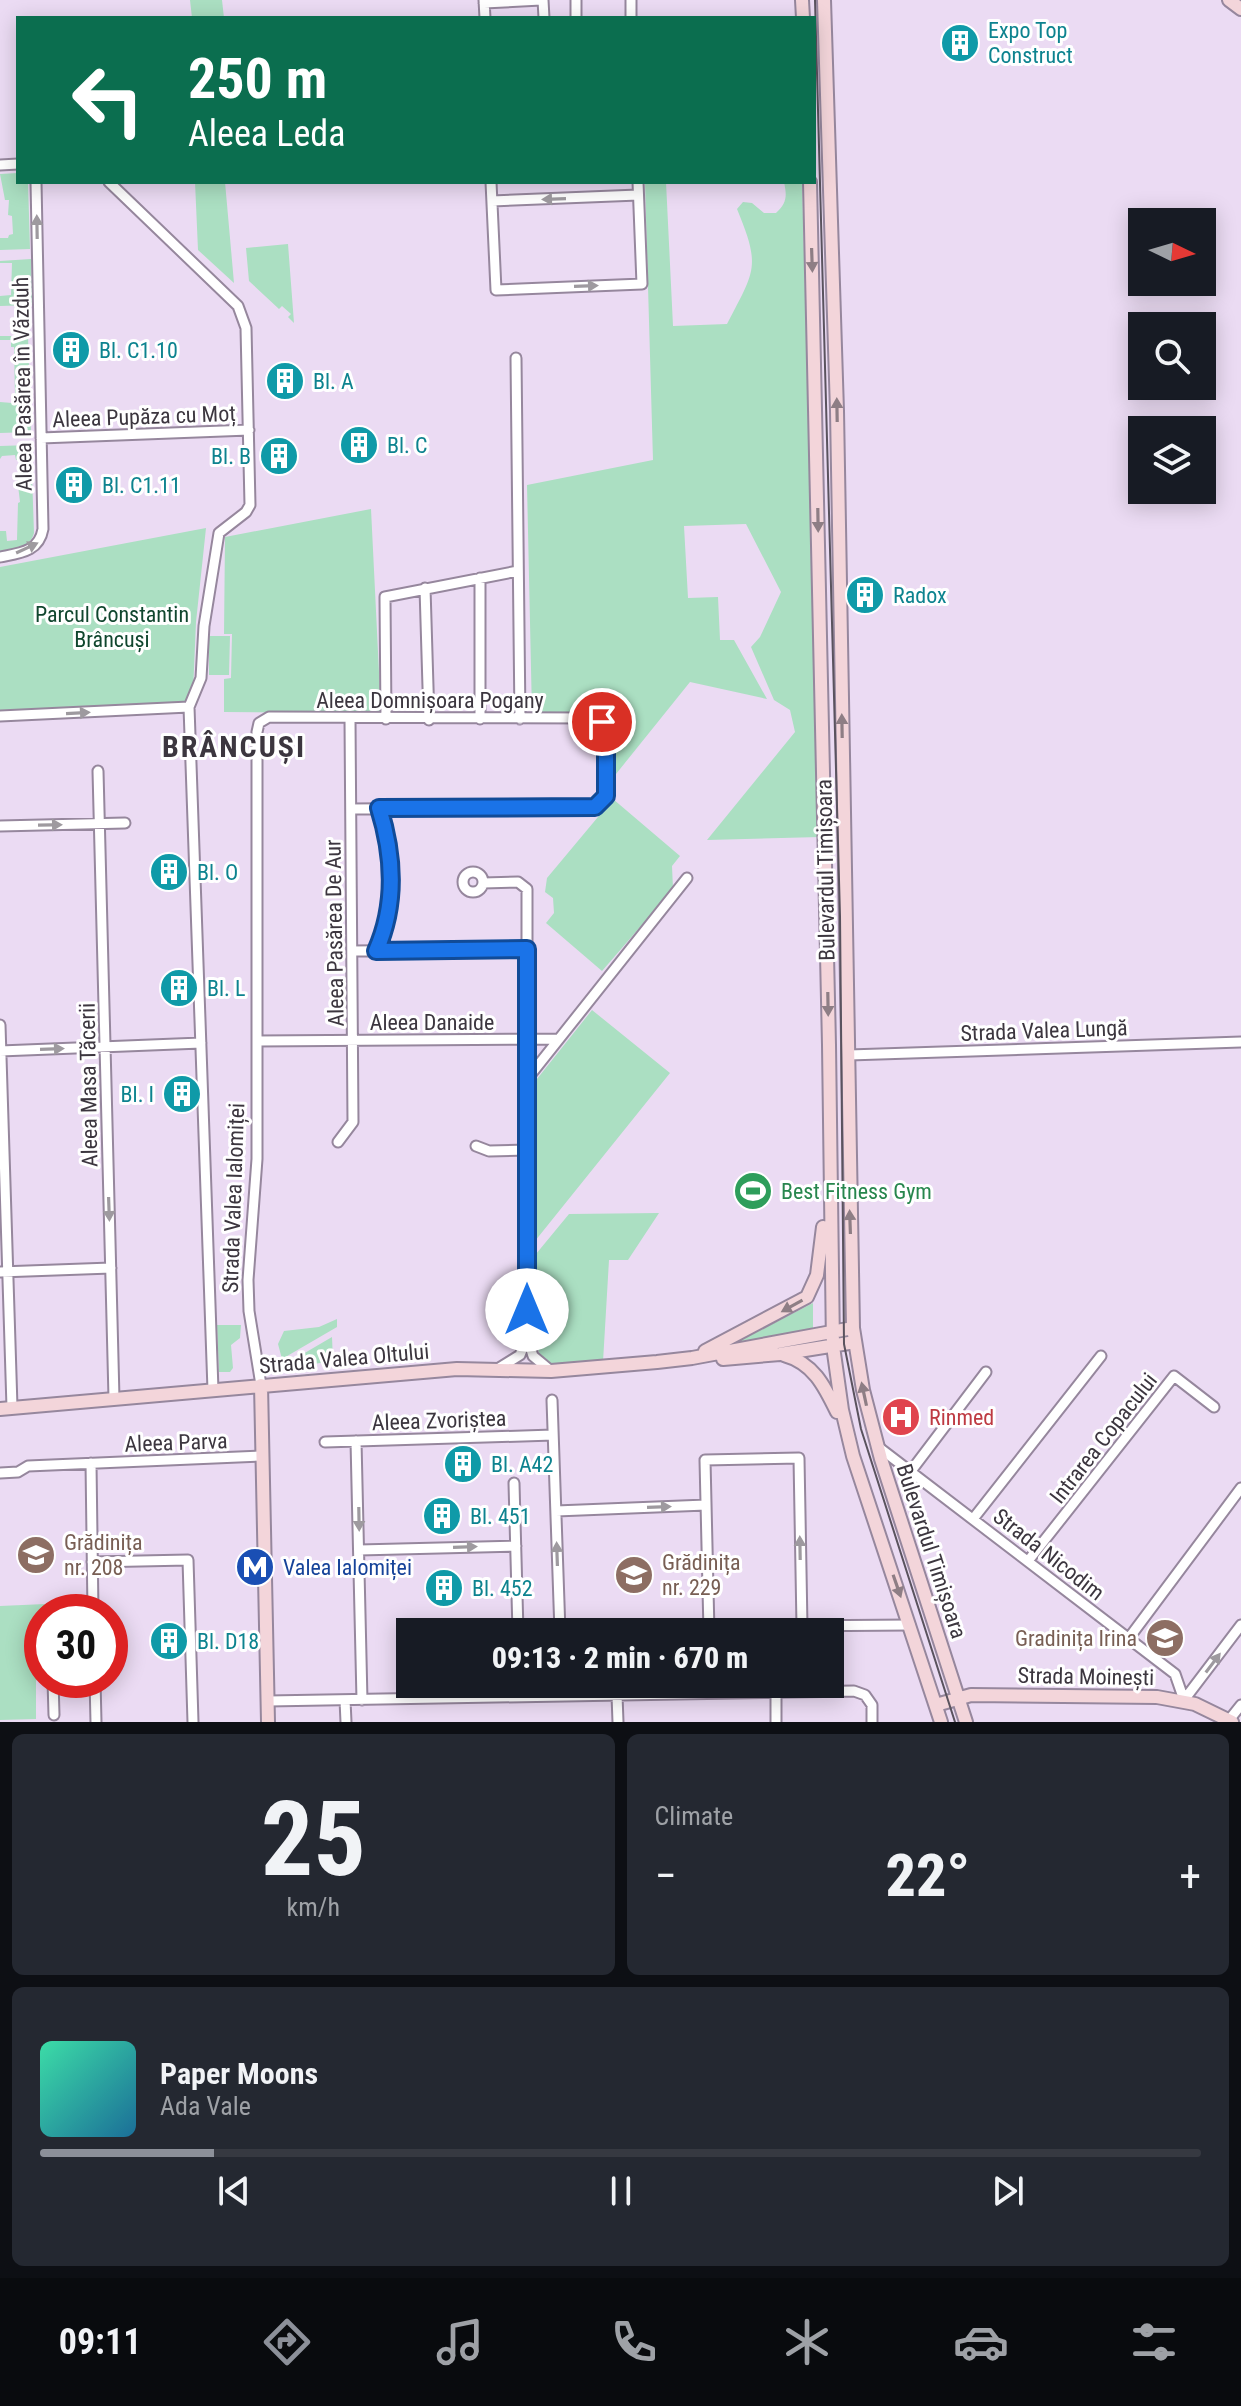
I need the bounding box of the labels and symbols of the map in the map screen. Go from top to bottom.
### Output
place label: Expo Top Construct [988,18,1073,68]
building icon: Expo Top Construct [939,22,981,64]
one-way arrow [541,192,566,205]
north arrow [1128,208,1216,296]
one-way arrow [31,214,43,239]
one-way arrow [806,248,819,273]
street label: Aleea Pasărea în Văzduh [8,277,37,491]
one-way arrow [574,280,599,293]
building icon: Bl. C1.10 [50,329,92,371]
place label: Bl. C1.10 [99,338,178,363]
building icon: Bl. A [264,360,306,402]
place label: Bl. A [313,369,354,394]
one-way arrow [831,397,843,422]
street label: Aleea Pupăza cu Moț [52,401,236,433]
building icon: Bl. C [338,424,380,466]
place label: Bl. C [387,433,427,458]
building icon: Bl. B [258,435,300,477]
place label: Bl. B [211,444,251,469]
building icon: Bl. C1.11 [53,464,95,506]
place label: Bl. C1.11 [102,473,181,498]
one-way arrow [811,508,824,533]
one-way arrow [15,542,38,555]
building icon: Radox [844,574,886,616]
place label: Radox [893,583,947,608]
park label: Parcul Constantin Brâncuși [35,602,189,653]
street label: Aleea Domnișoara Pogany [316,688,544,714]
pin [568,688,636,756]
one-way arrow [66,706,91,719]
one-way arrow [836,713,849,738]
district label: BRÂNCUȘI [162,729,306,765]
street label: Bulevardul Timișoara [811,779,841,961]
one-way arrow [38,819,63,831]
street label: Aleea Pasărea De Aur [320,839,349,1027]
building icon: Bl. O [148,851,190,893]
place label: Bl. O [197,860,238,885]
building icon: Bl. L [158,967,200,1009]
place label: Bl. L [207,976,245,1001]
one-way arrow [822,992,834,1017]
street label: Aleea Masa Tăcerii [75,1003,102,1167]
street label: Aleea Danaide [370,1010,494,1035]
street label: Strada Valea Lungă [960,1015,1128,1046]
one-way arrow [40,1043,65,1056]
building icon: Bl. I [161,1073,203,1115]
place label: Bl. I [121,1082,154,1107]
street label: Strada Valea Ialomiței [218,1103,250,1294]
sports icon: Best Fitness Gym [732,1170,774,1212]
place label: Best Fitness Gym [781,1179,932,1204]
one-way arrow [103,1197,115,1222]
one-way arrow [844,1209,857,1234]
position arrow [485,1268,569,1352]
one-way arrow [781,1299,804,1313]
street label: Strada Valea Oltului [258,1339,430,1378]
street label: Intrarea Copacului [1045,1368,1162,1508]
one-way arrow [857,1381,870,1406]
hospital icon: Rinmed [880,1396,922,1438]
place label: Rinmed [929,1405,994,1430]
street label: Aleea Zvoriștea [371,1406,507,1436]
street label: Aleea Parva [124,1428,228,1457]
building icon: Bl. A42 [442,1443,484,1485]
place label: Bl. A42 [491,1452,553,1477]
street label: Bulevardul Timișoara [891,1461,972,1642]
building icon: Bl. 451 [421,1495,463,1537]
one-way arrow [647,1501,672,1514]
street label: Strada Nicodim [988,1503,1109,1605]
place label: Bl. 451 [470,1504,531,1529]
one-way arrow [352,1507,365,1532]
place label: Grădinița nr. 208 [64,1530,143,1580]
school or university icon: Grădinița nr. 208 [15,1534,57,1576]
one-way arrow [794,1535,807,1560]
one-way arrow [453,1541,478,1554]
one-way arrow [551,1541,564,1566]
metro station icon: Valea Ialomiței [234,1546,276,1588]
place label: Grădinița nr. 229 [662,1550,741,1600]
school or university icon: Grădinița nr. 229 [613,1554,655,1596]
place label: Valea Ialomiței [283,1555,412,1581]
building icon: Bl. 452 [423,1567,465,1609]
one-way arrow [892,1574,904,1598]
place label: Bl. 452 [472,1576,533,1601]
speed limit sign: 30 [24,1594,128,1698]
school or university icon: Gradinița Irina [1144,1617,1186,1659]
building icon: Bl. D18 [148,1620,190,1662]
place label: Gradinița Irina [1015,1626,1137,1652]
place label: Bl. D18 [197,1629,259,1654]
one-way arrow [1204,1652,1220,1673]
street label: Strada Moinești [1018,1663,1154,1691]

